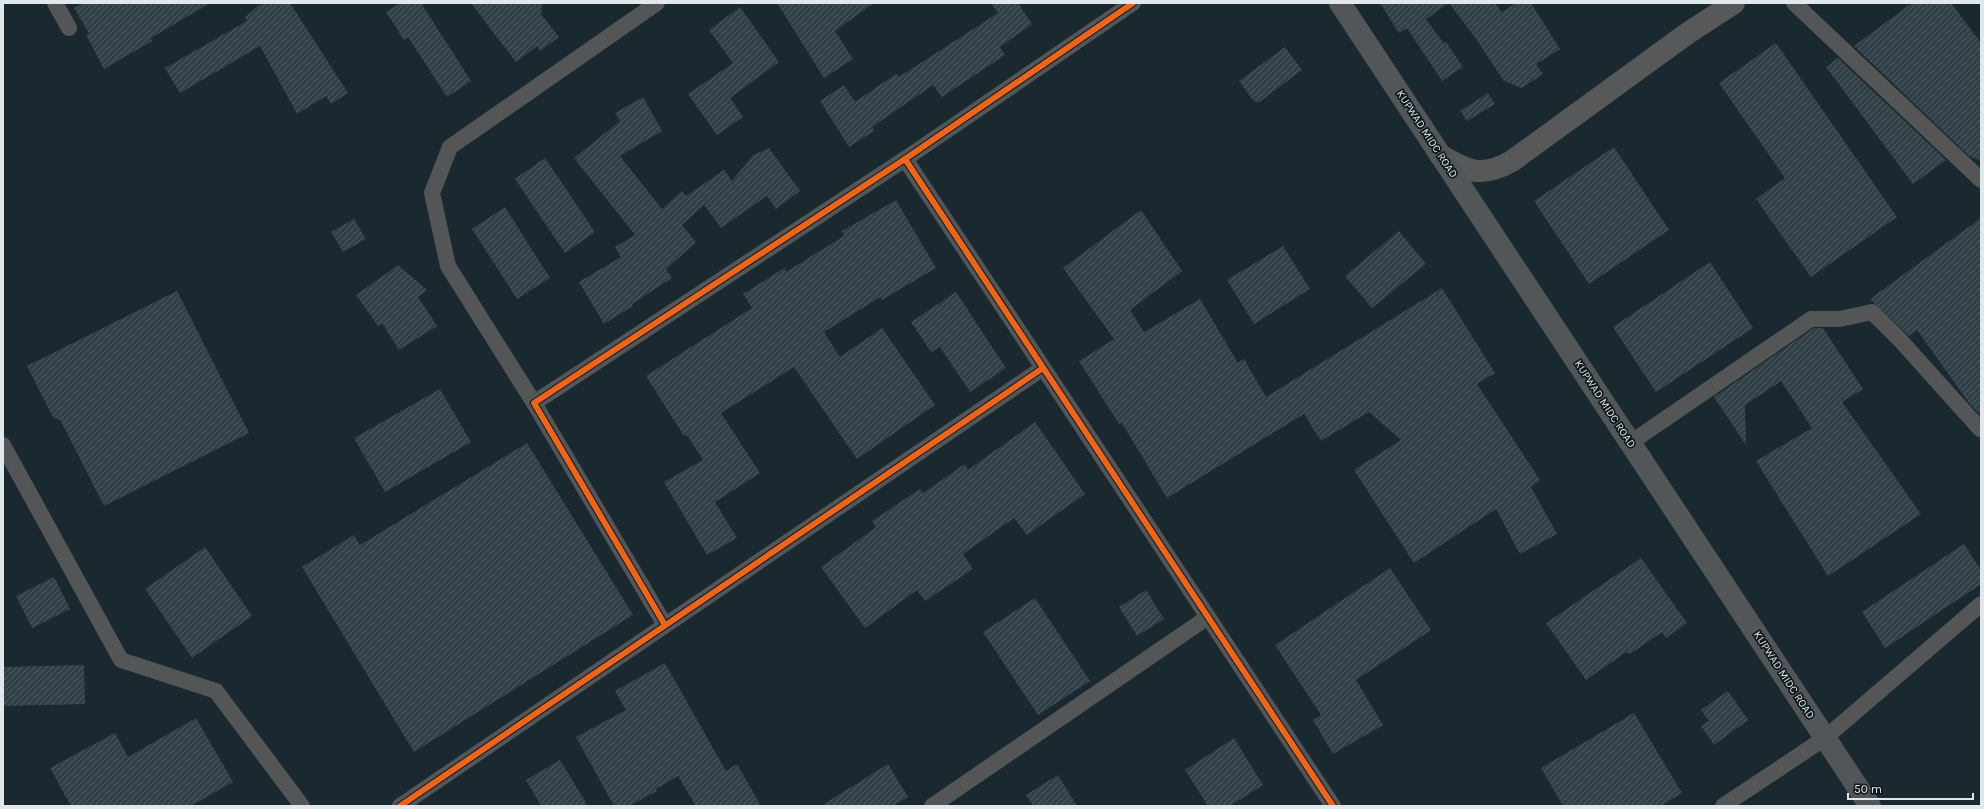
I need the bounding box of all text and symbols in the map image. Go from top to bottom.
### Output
street label: KUPWAD MIDC ROAD [1394,88,1460,180]
street label: KUPWAD MIDC ROAD [1572,358,1638,450]
street label: KUPWAD MIDC ROAD [1751,629,1817,721]
scale bar [1848,775,1973,801]
text: 50 m [1854,782,1882,796]

